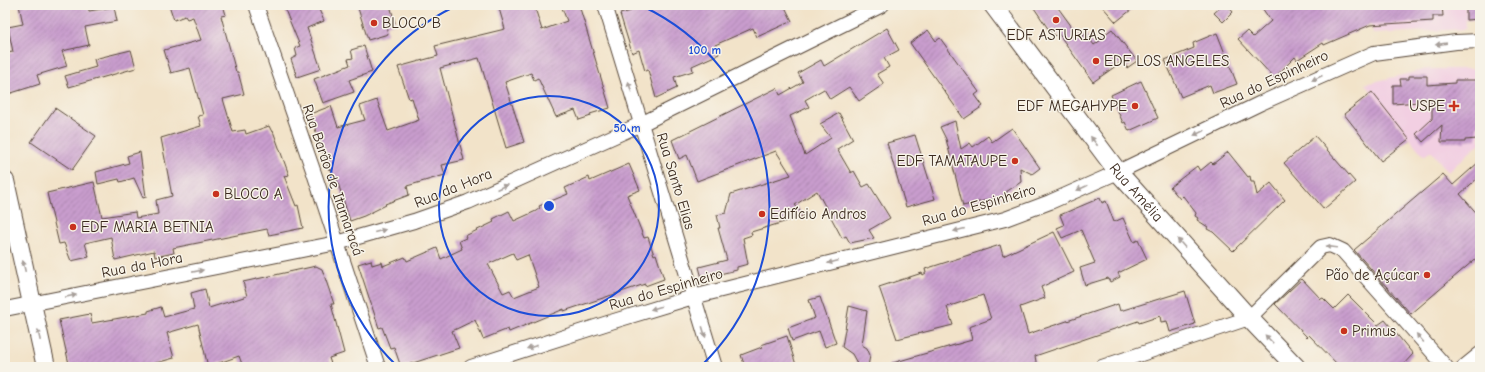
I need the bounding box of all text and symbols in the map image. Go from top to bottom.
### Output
place label: BLOCO B [382,14,441,32]
marker: EDF ASTURIAS [1051,15,1061,25]
marker: BLOCO B [369,18,379,28]
place label: EDF ASTURIAS [1006,26,1106,44]
one-way arrow [1435,41,1447,47]
text: 100 m [689,43,721,57]
street label: Rua do Espinheiro [1217,46,1331,112]
place label: EDF LOS ANGELES [1104,52,1229,70]
marker: EDF LOS ANGELES [1091,56,1101,66]
one-way arrow [1312,75,1323,81]
one-way arrow [627,81,633,93]
place label: EDF MEGAHYPE [1017,97,1127,115]
place label: USPE [1409,97,1445,115]
marker: USPE [1448,100,1460,112]
marker: EDF MEGAHYPE [1130,101,1140,111]
street label: Rua Barão de Itamaracá [299,102,367,258]
text: 50 m [613,121,641,135]
street label: Rua Santo Elias [653,130,699,232]
one-way arrow [1194,130,1205,136]
one-way arrow [1091,136,1099,146]
place label: EDF TAMATAUPE [896,152,1007,170]
marker: EDF TAMATAUPE [1010,156,1020,166]
street label: Rua Amélia [1105,160,1167,225]
street label: Rua da Hora [411,164,495,212]
street label: Rua do Espinheiro [920,180,1038,230]
one-way arrow [496,184,507,190]
place label: BLOCO A [224,185,283,203]
one-way arrow [1076,185,1088,191]
marker: BLOCO A [211,189,221,199]
centre of rings [542,199,556,213]
place label: Edifício Andros [770,205,866,223]
marker: Edifício Andros [757,209,767,219]
place label: EDF MARIA BETNIA [81,218,214,236]
marker: EDF MARIA BETNIA [68,222,78,232]
one-way arrow [374,228,386,234]
one-way arrow [953,228,966,234]
one-way arrow [1176,238,1186,248]
one-way arrow [1325,243,1337,250]
street label: Rua da Hora [100,248,184,282]
one-way arrow [827,259,839,265]
one-way arrow [21,260,27,272]
street label: Rua do Espinheiro [607,264,725,314]
place label: Pão de Açúcar [1326,266,1419,284]
one-way arrow [192,268,204,274]
marker: Pão de Açúcar [1422,270,1432,280]
one-way arrow [65,293,77,299]
one-way arrow [650,305,662,311]
place label: Primus [1352,322,1396,340]
marker: Primus [1339,326,1349,336]
one-way arrow [701,327,707,339]
one-way arrow [36,329,42,342]
one-way arrow [1416,333,1425,344]
one-way arrow [1264,334,1274,344]
one-way arrow [526,344,538,350]

